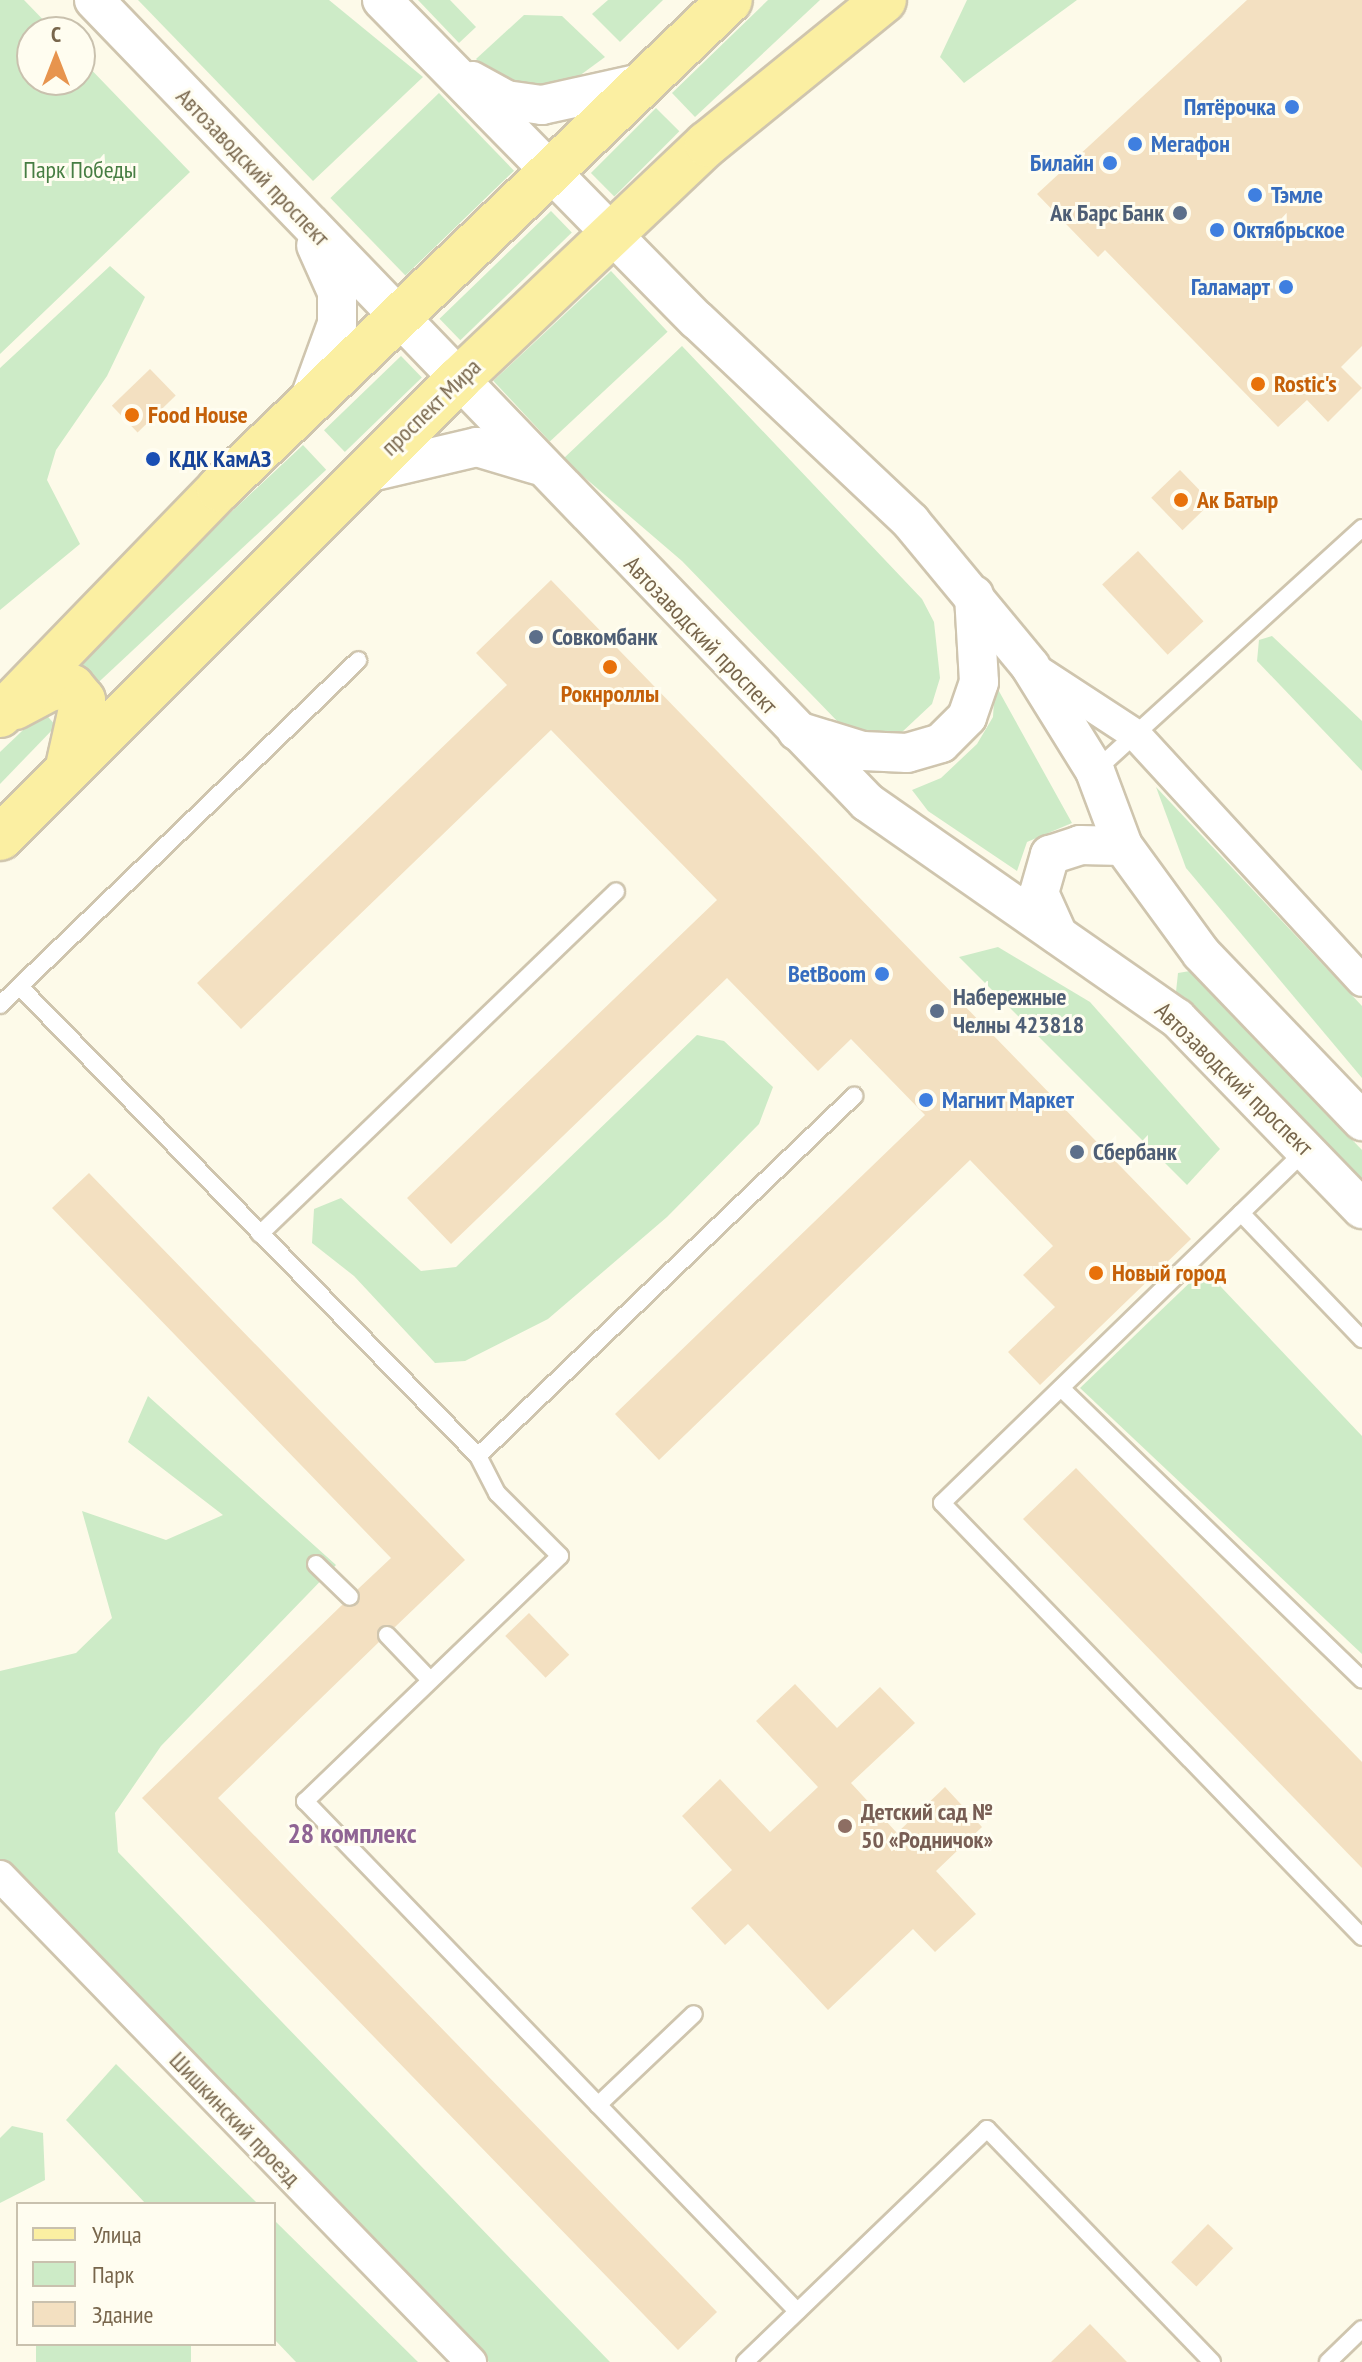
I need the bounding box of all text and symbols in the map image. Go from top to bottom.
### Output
north arrow [16,16,96,96]
text: С [51,20,61,48]
street label: Автозаводский проспект [170,82,336,252]
place label: Пятёрочка [1184,93,1276,121]
marker: Пятёрочка [1283,98,1301,116]
place label: Мегафон [1151,130,1230,158]
marker: Мегафон [1126,135,1144,153]
place label: Билайн [1030,149,1094,177]
marker: Билайн [1101,154,1119,172]
park label: Парк Победы [23,156,137,184]
place label: Тэмле [1271,181,1323,209]
marker: Тэмле [1246,186,1264,204]
place label: Ак Барс Банк [1050,199,1164,227]
marker: Ак Барс Банк [1171,204,1189,222]
place label: Октябрьское [1233,216,1345,244]
marker: Октябрьское [1208,221,1226,239]
place label: Галамарт [1191,273,1270,301]
marker: Галамарт [1277,278,1295,296]
street label: проспект Мира [375,352,487,462]
place label: Rostic's [1274,370,1337,398]
marker: Rostic's [1249,375,1267,393]
place label: Food House [148,401,248,429]
marker: Food House [123,406,141,424]
place label: КДК КамАЗ [169,445,272,473]
marker: КДК КамАЗ [144,450,162,468]
place label: Ак Батыр [1197,486,1278,514]
marker: Ак Батыр [1172,491,1190,509]
street label: Автозаводский проспект [618,550,784,720]
place label: Совкомбанк [552,623,658,651]
marker: Совкомбанк [527,628,545,646]
marker: Рокнроллы [601,658,619,676]
place label: Рокнроллы [561,680,659,708]
place label: BetBoom [788,960,866,988]
marker: BetBoom [873,965,891,983]
place label: Набережные Челны 423818 [953,983,1084,1039]
street label: Автозаводский проспект [1149,996,1319,1162]
marker: Набережные Челны 423818 [928,1002,946,1020]
place label: Магнит Маркет [942,1086,1075,1114]
marker: Магнит Маркет [917,1091,935,1109]
place label: Сбербанк [1093,1138,1177,1166]
marker: Сбербанк [1068,1143,1086,1161]
place label: Новый город [1112,1259,1226,1287]
marker: Новый город [1087,1264,1105,1282]
place label: Детский сад № 50 «Родничок» [861,1798,993,1854]
district label: 28 комплекс [287,1816,417,1850]
marker: Детский сад № 50 «Родничок» [836,1817,854,1835]
street label: Шишкинский проезд [164,2046,306,2192]
legend [16,2202,276,2346]
text: Улица [92,2219,142,2250]
text: Парк [92,2259,134,2290]
text: Здание [92,2299,153,2330]

